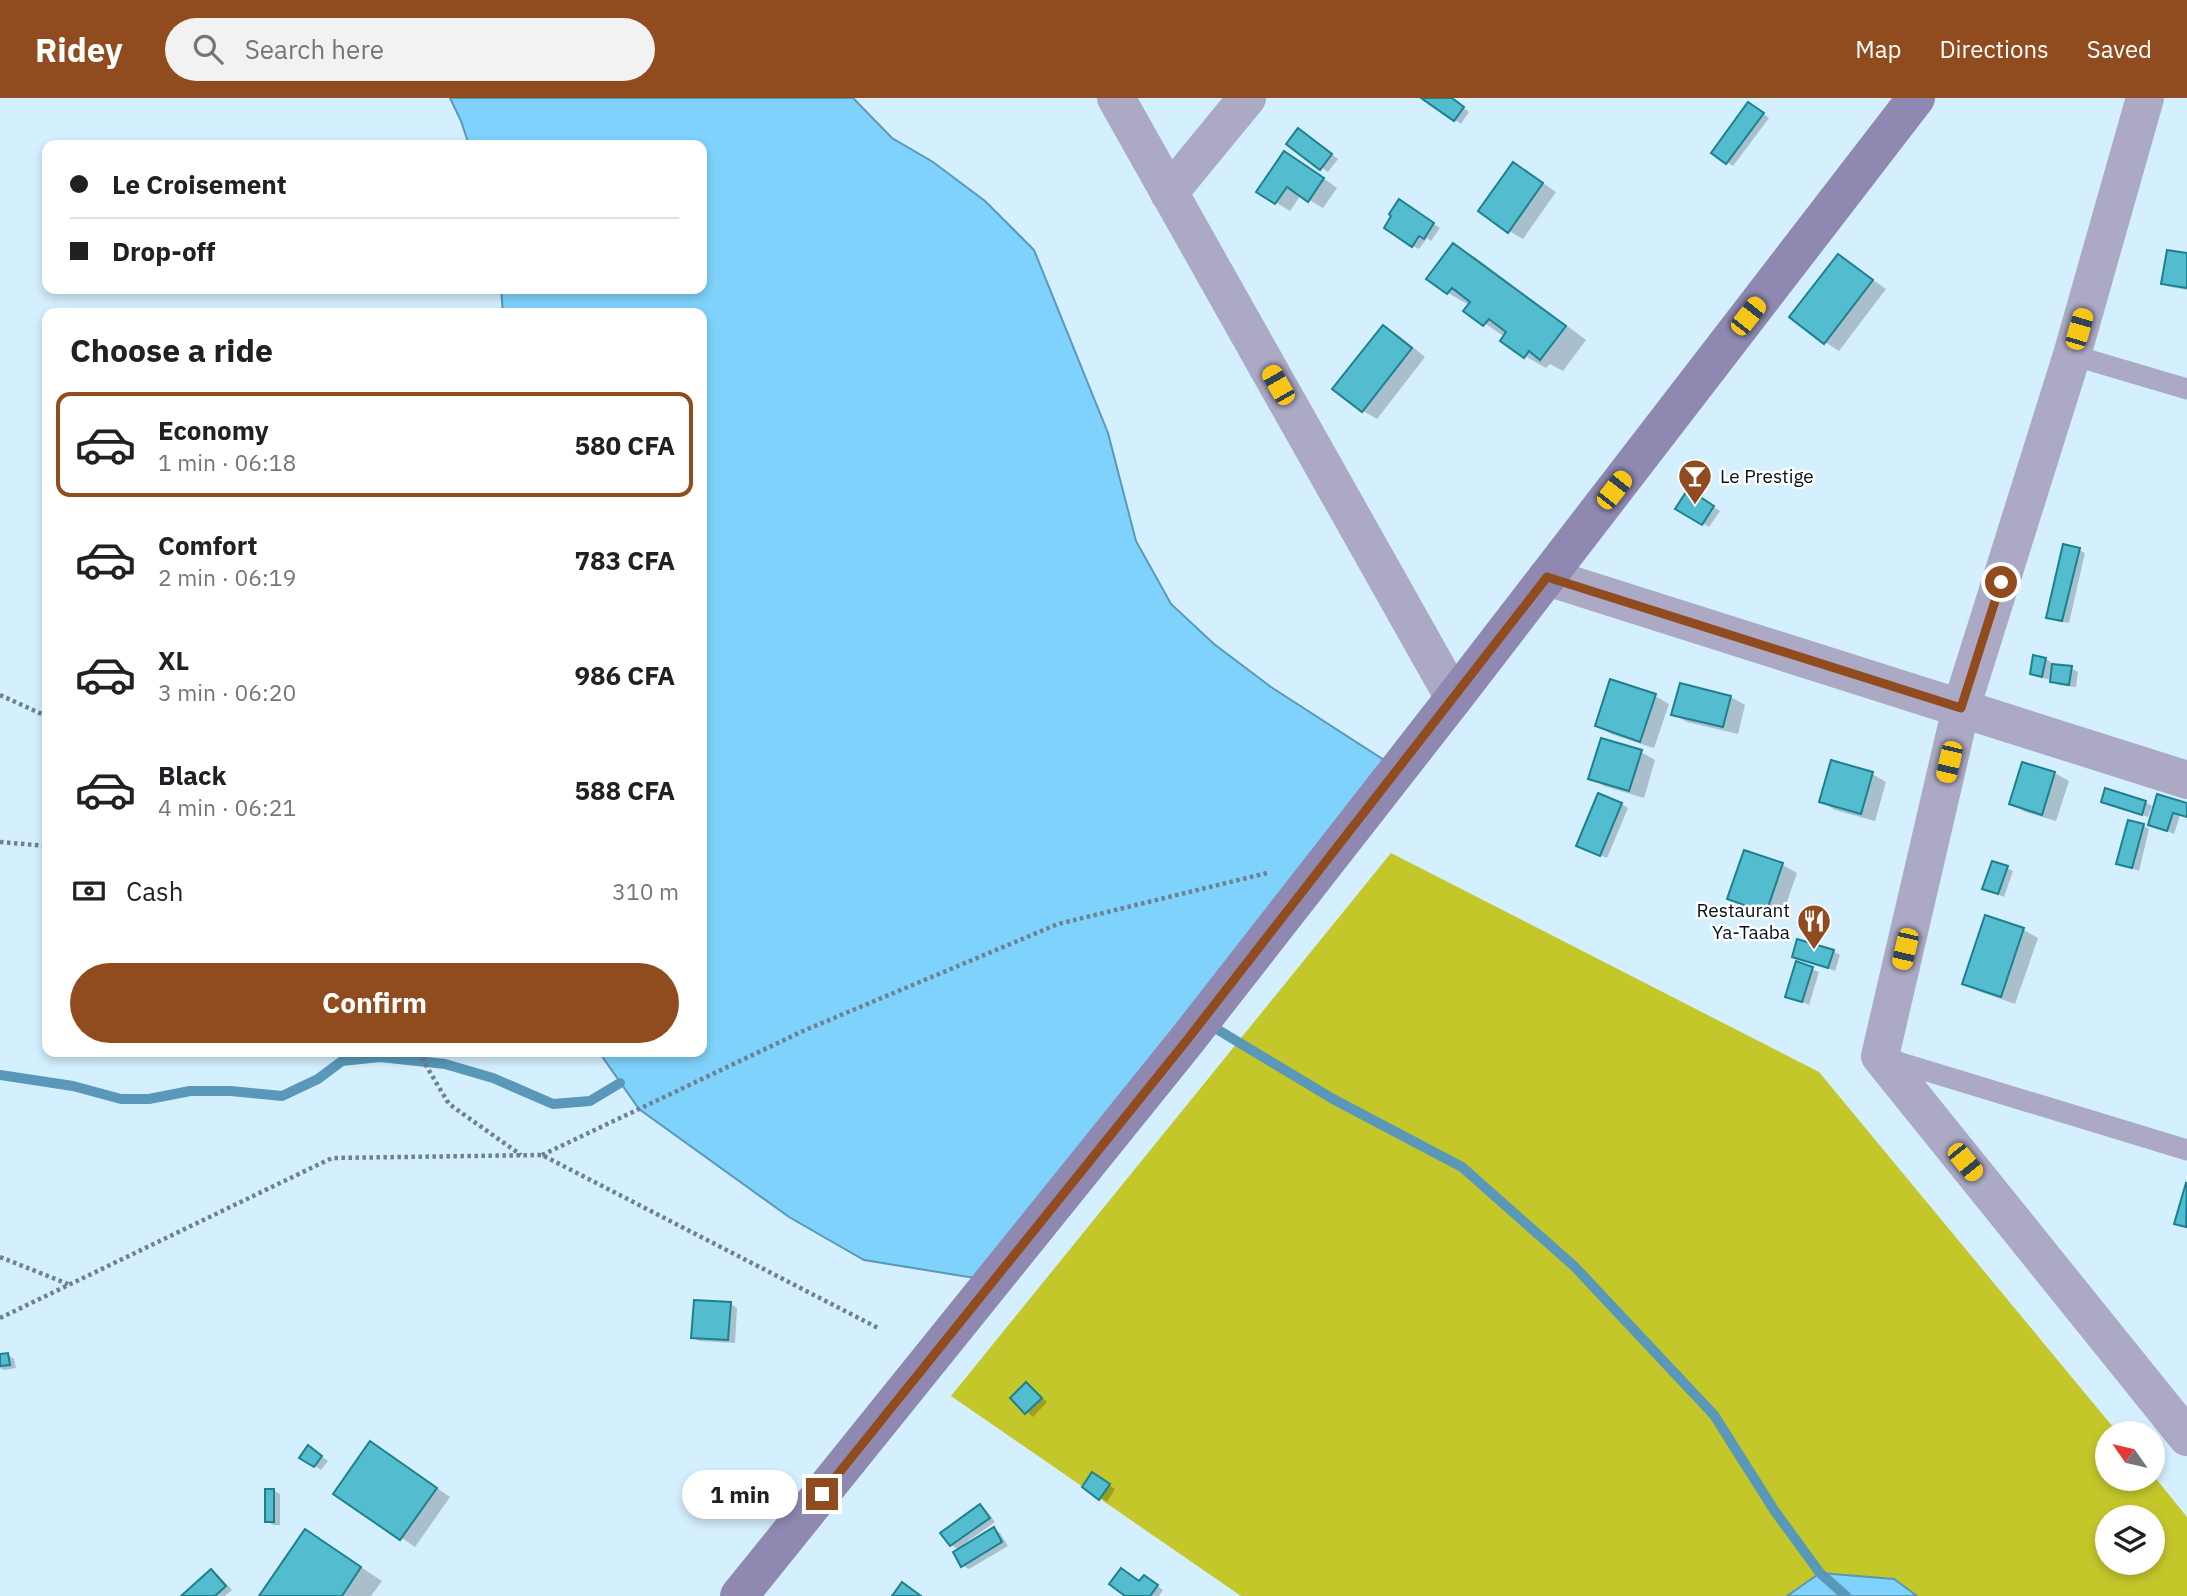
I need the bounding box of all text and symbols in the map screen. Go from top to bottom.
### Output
search box [165,18,655,81]
text: Ridey [35,28,123,71]
icon: search [189,30,227,68]
text: Search here [245,32,384,66]
text: Map [1855,33,1901,65]
text: Directions [1939,33,2049,65]
text: Saved [2087,33,2152,65]
text: Le Croisement [112,167,287,201]
text: Drop-off [112,234,215,268]
car [1727,293,1770,339]
car [2064,306,2095,352]
text: Choose a ride [70,329,273,371]
car [1259,362,1298,408]
icon: car [74,413,137,476]
text: Economy [158,413,269,447]
text: 580 CFA [574,428,675,462]
text: 1 min · 06:18 [158,447,296,477]
bar icon: Le Prestige [1676,457,1714,506]
place label: Le Prestige [1720,464,1814,488]
car [1593,467,1636,513]
icon: car [74,528,137,591]
text: Comfort [158,528,257,562]
text: 783 CFA [574,543,675,577]
text: 2 min · 06:19 [158,562,296,592]
route start [1985,566,2017,598]
icon: car [74,643,137,706]
text: XL [158,643,189,677]
text: 986 CFA [574,658,675,692]
text: 3 min · 06:20 [158,677,296,707]
car [1935,739,1964,785]
icon: car [74,758,137,821]
text: Black [158,758,226,792]
text: 588 CFA [574,773,675,807]
text: 4 min · 06:21 [158,792,296,822]
icon: cash [70,872,108,910]
text: Cash [126,874,183,908]
text: 310 m [612,876,679,906]
place label: Restaurant Ya-Taaba [1696,898,1790,944]
restaurant icon: Restaurant Ya-Taaba [1795,902,1833,951]
car [1891,926,1920,972]
button: Confirm [70,963,679,1043]
car [1944,1139,1987,1185]
north arrow [2095,1421,2165,1491]
map controls [2095,1421,2165,1575]
callout: 1 min [682,1470,798,1518]
route end [806,1478,838,1510]
text: 1 min [710,1479,770,1509]
button: layers [2095,1505,2165,1575]

